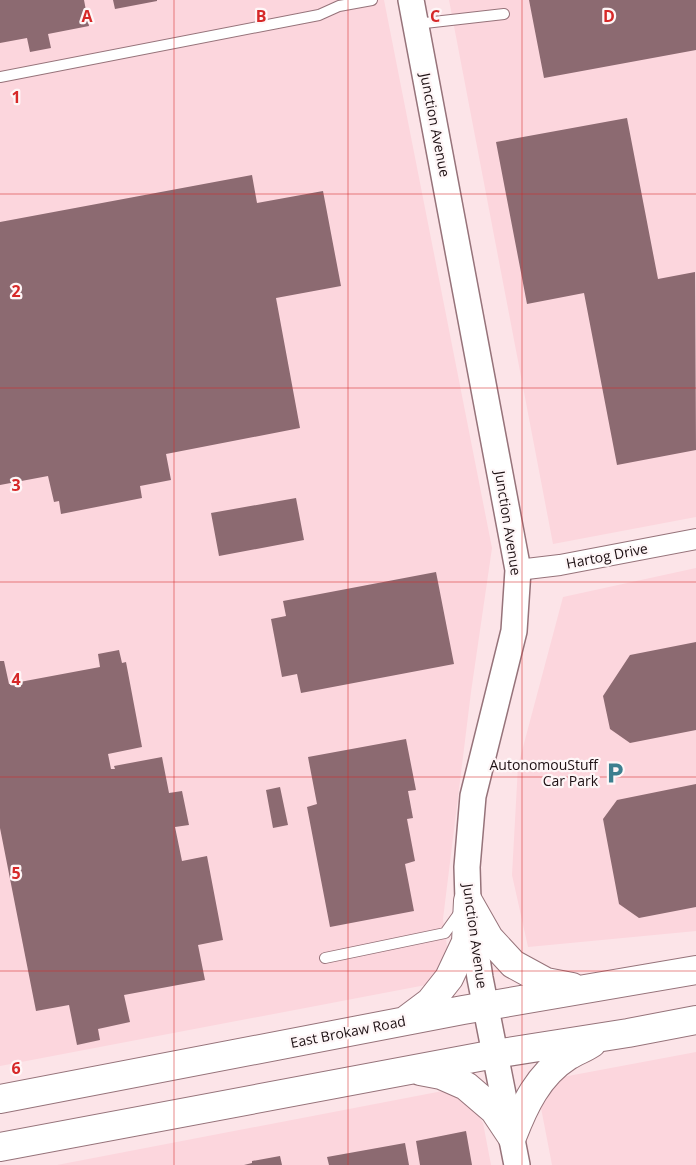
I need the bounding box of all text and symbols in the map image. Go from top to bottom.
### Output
text: A [81,5,93,27]
text: B [256,5,266,27]
text: C [430,5,440,27]
text: D [603,5,615,27]
street label: Junction Avenue [416,69,455,179]
text: 1 [11,86,21,108]
text: 2 [11,280,21,302]
street label: Junction Avenue [491,467,526,577]
text: 3 [11,474,21,496]
street label: Hartog Drive [564,538,649,573]
text: 4 [11,668,21,690]
place label: AutonomouStuff Car Park [490,755,600,790]
parking icon: AutonomouStuff Car Park [602,760,628,786]
text: 5 [11,862,21,884]
street label: Junction Avenue [458,880,492,990]
street label: East Brokaw Road [289,1011,407,1052]
text: 6 [11,1057,21,1079]

